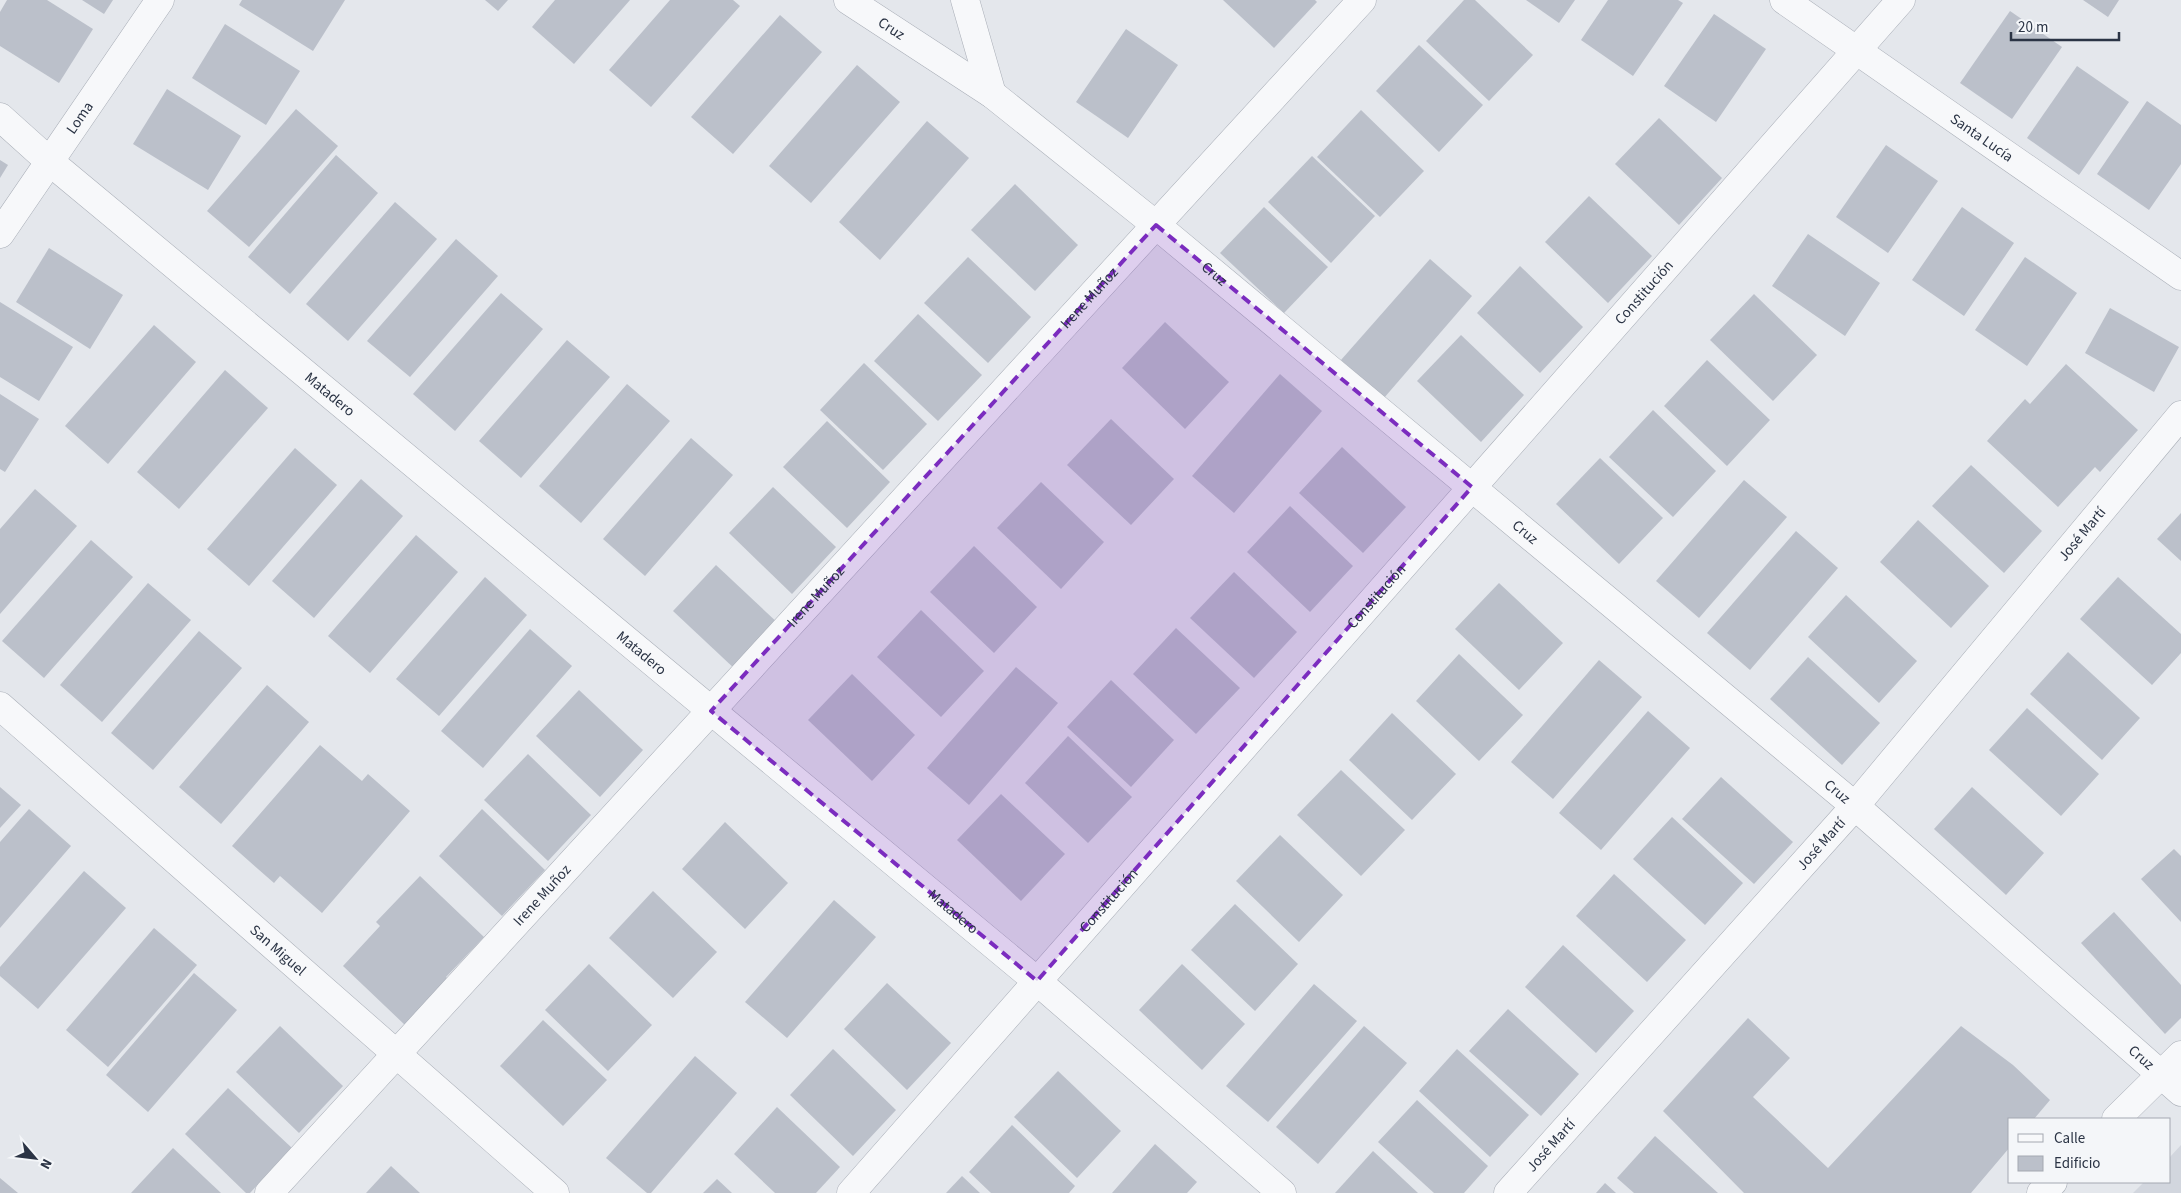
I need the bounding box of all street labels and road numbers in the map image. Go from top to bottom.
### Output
street label: Cruz [874,12,909,45]
street label: Loma [61,97,98,138]
street label: Santa Lucía [1946,108,2018,167]
street label: Constitución [1610,255,1678,329]
street label: Cruz [1197,257,1232,291]
street label: Irene Muñoz [1055,262,1123,333]
street label: Matadero [300,367,360,421]
street label: José Martí [2053,501,2111,565]
street label: Cruz [1508,515,1543,549]
street label: Constitución [1342,559,1411,633]
street label: Irene Muñoz [782,561,849,632]
street label: Matadero [612,626,671,680]
street label: Cruz [1820,774,1855,809]
street label: José Martí [1792,812,1851,875]
street label: Irene Muñoz [508,860,576,931]
street label: Constitución [1074,863,1143,937]
street label: Matadero [924,884,983,939]
street label: San Miguel [245,920,311,981]
street label: Cruz [2124,1040,2159,1075]
street label: José Martí [1521,1113,1581,1176]

